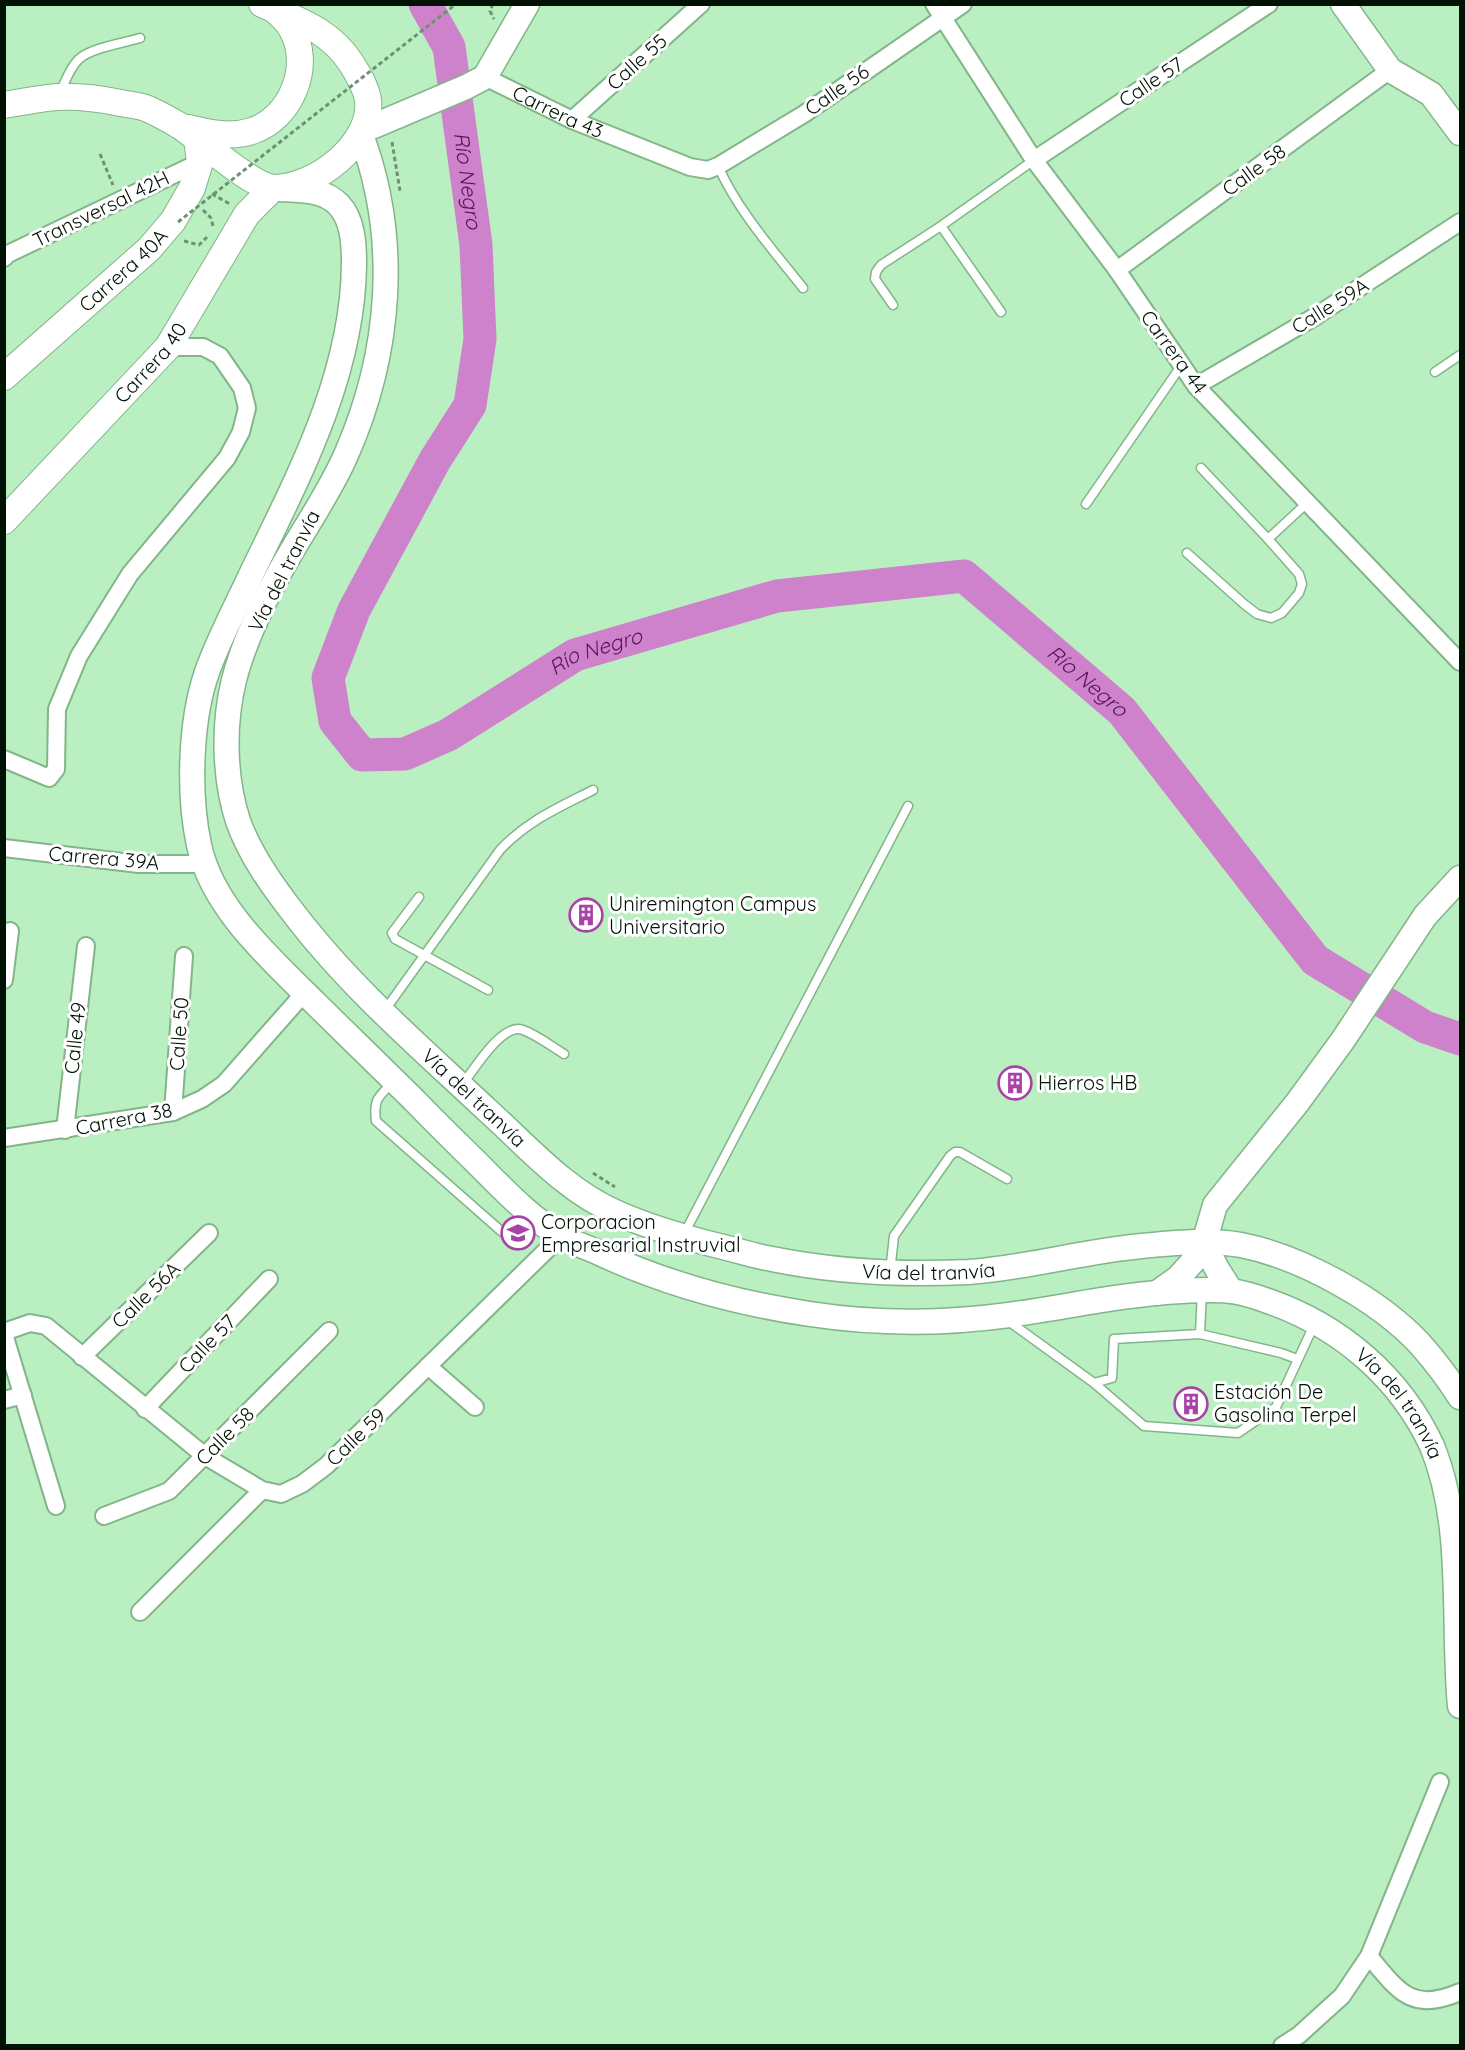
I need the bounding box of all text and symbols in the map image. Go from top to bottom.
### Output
street label: Calle 55 [601,28,672,95]
street label: Calle 57 [1114,51,1188,112]
street label: Calle 56 [800,58,874,121]
street label: Carrera 43 [509,80,607,143]
water label: Río Negro [449,130,488,232]
street label: Calle 58 [1217,138,1290,201]
street label: Transversal 42H [29,165,173,252]
street label: Carrera 40A [73,223,173,317]
street label: Calle 59A [1287,272,1373,339]
street label: Carrera 44 [1136,305,1213,399]
street label: Carrera 40 [109,318,192,408]
street label: Vía del tranvía [242,506,325,636]
water label: Río Negro [544,622,646,680]
water label: Río Negro [1042,639,1134,723]
street label: Carrera 39A [48,840,161,875]
place label: Uniremington Campus Universitario [609,891,816,939]
building icon: Uniremington Campus Universitario [568,897,604,933]
street label: Calle 50 [163,996,194,1072]
street label: Calle 49 [58,1001,91,1075]
street label: Vía del tranvía [417,1043,532,1152]
building icon: Hierros HB [997,1065,1033,1101]
place label: Hierros HB [1038,1070,1137,1095]
street label: Carrera 38 [74,1097,174,1140]
place label: Corporacion Empresarial Instruvial [541,1209,740,1257]
school or university icon: Corporacion Empresarial Instruvial [500,1215,536,1251]
street label: Calle 56A [106,1256,185,1333]
street label: Vía del tranvía [861,1256,997,1285]
street label: Calle 57 [173,1309,241,1378]
street label: Vía del tranvía [1351,1342,1449,1462]
place label: Estación De Gasolina Terpel [1214,1379,1356,1427]
building icon: Estación De Gasolina Terpel [1173,1386,1209,1422]
street label: Calle 58 [190,1401,259,1470]
street label: Calle 59 [321,1402,391,1471]

